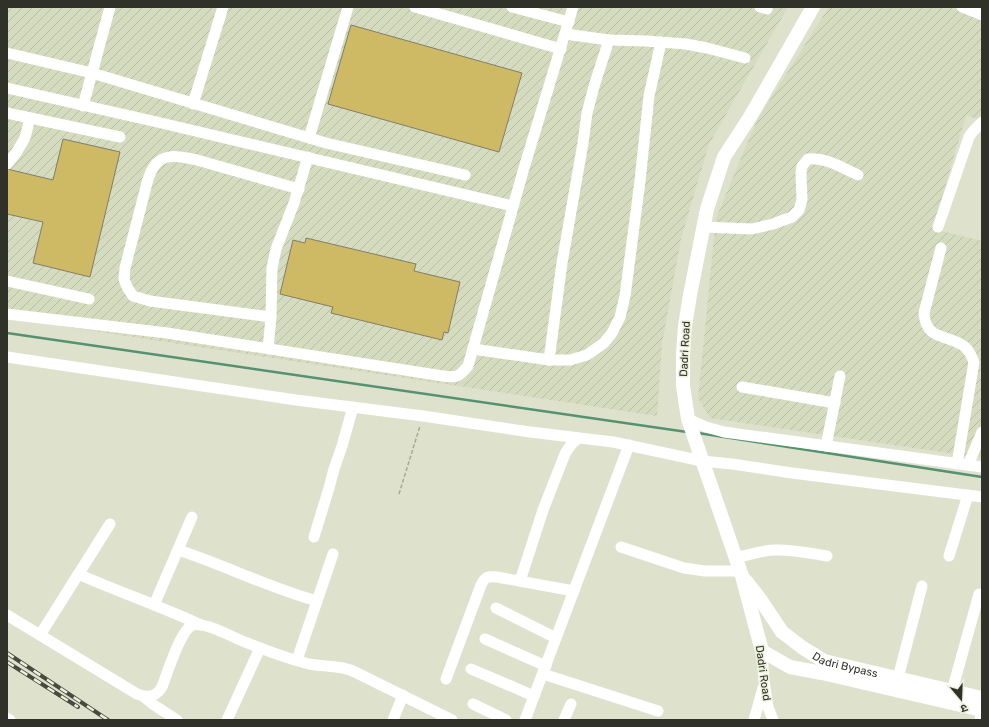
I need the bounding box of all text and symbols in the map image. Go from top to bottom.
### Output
street label: Dadri Road [677,321,693,377]
street label: Dadri Road [753,644,773,702]
street label: Dadri Bypass [810,649,879,680]
north arrow [941,679,981,719]
text: उ [958,701,969,715]

